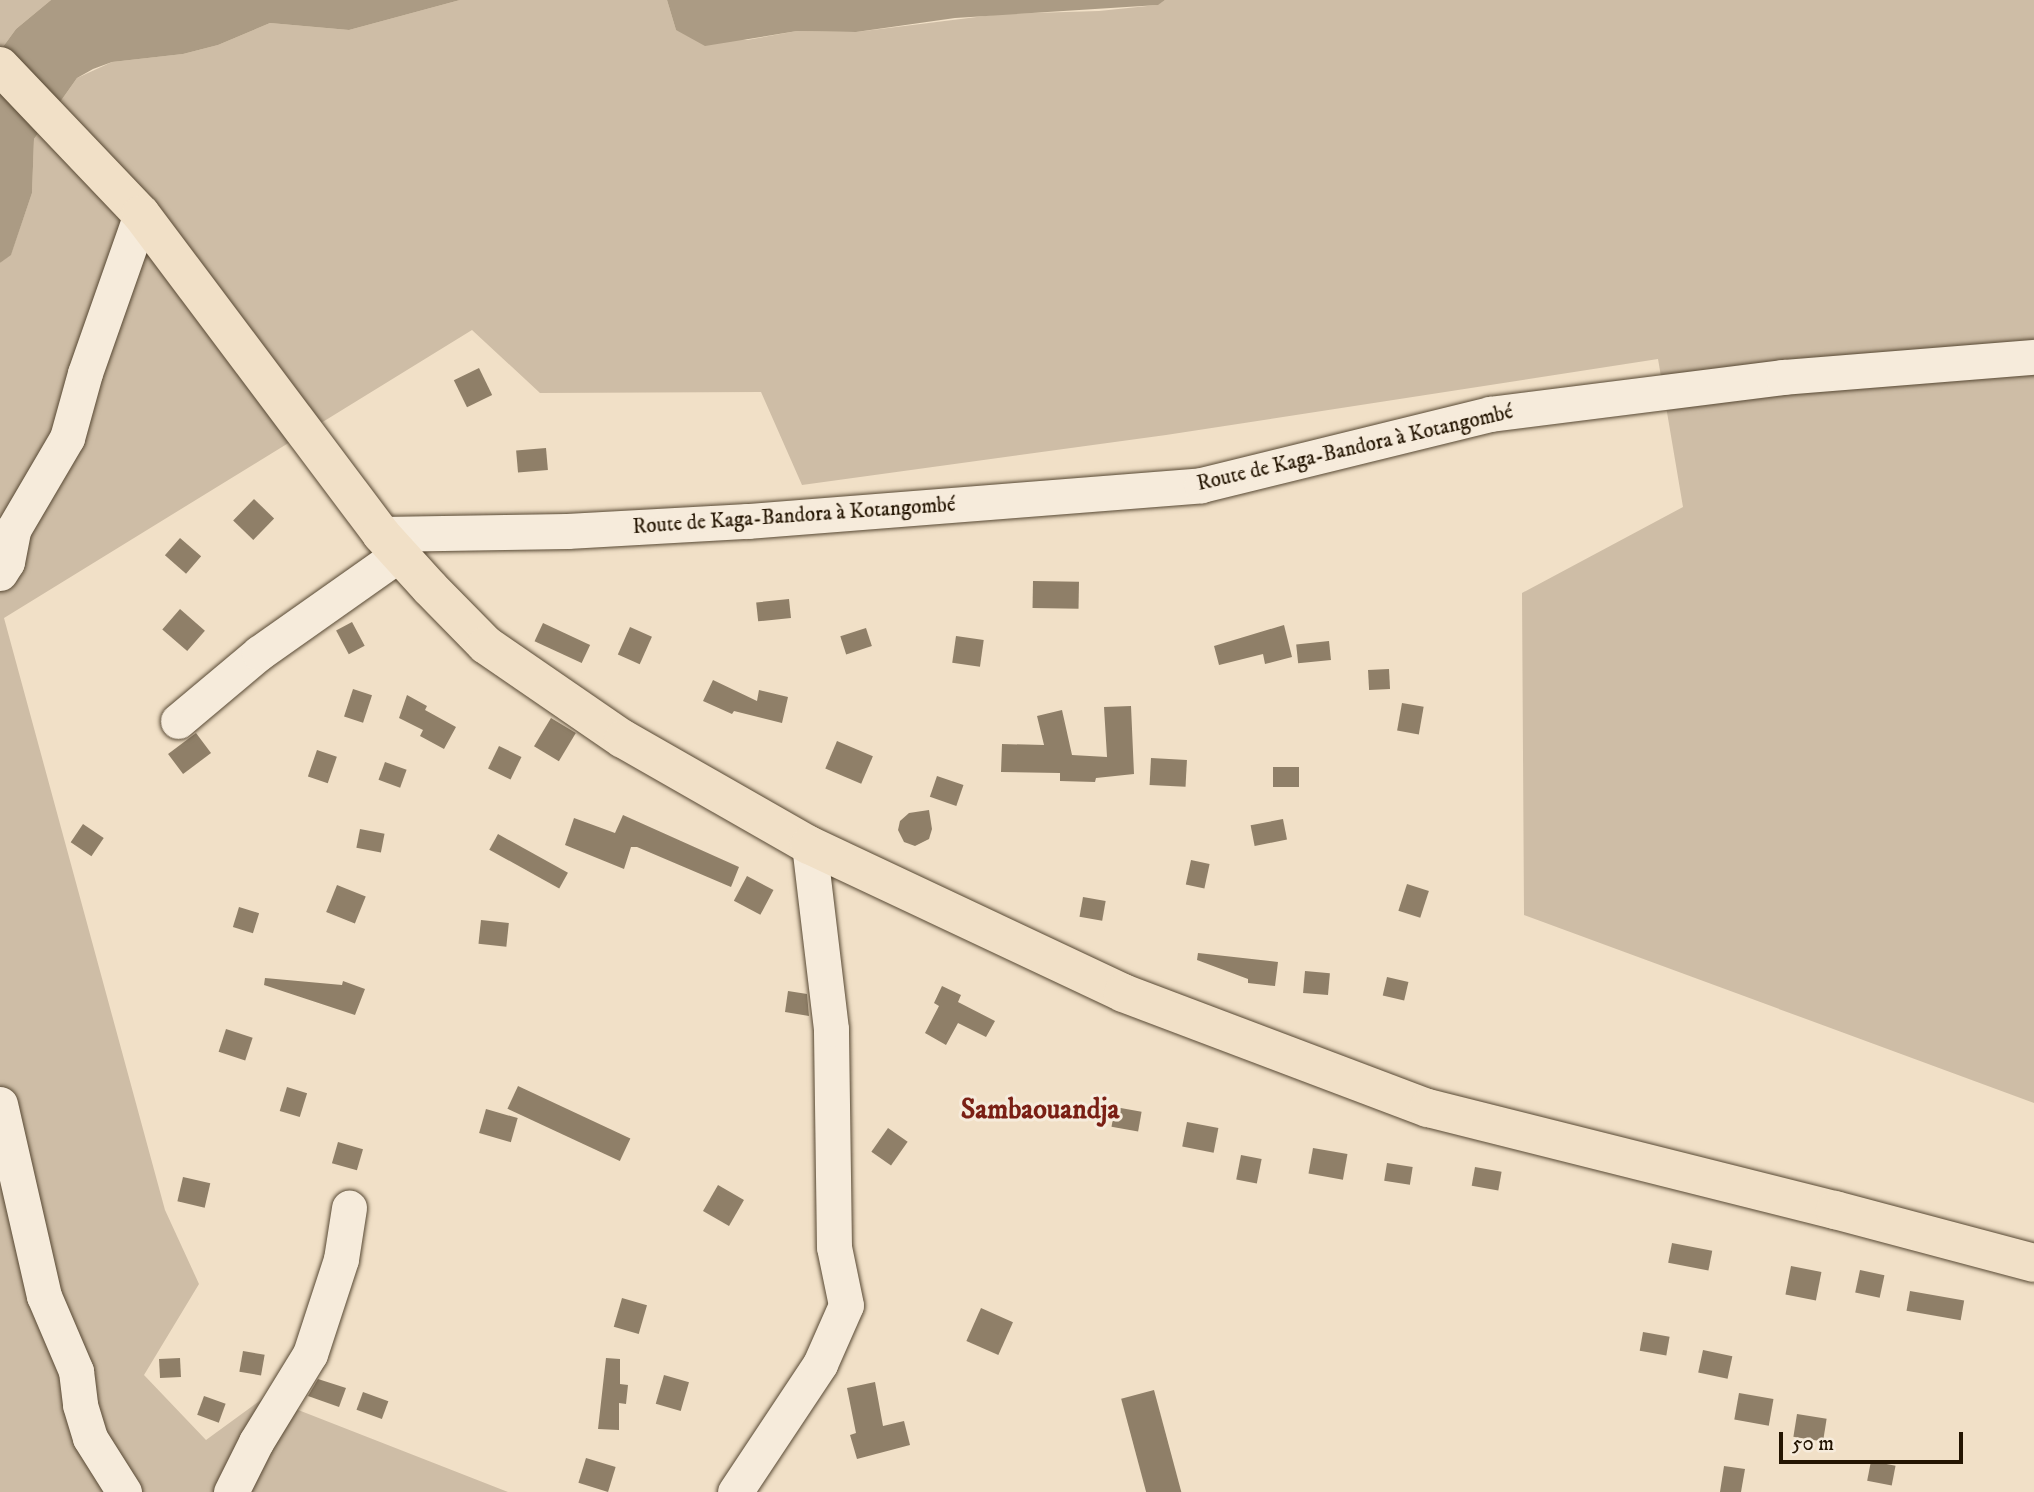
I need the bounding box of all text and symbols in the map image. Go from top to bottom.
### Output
street label: Route de Kaga-Bandora à Kotangombé [1195,399,1515,497]
street label: Route de Kaga-Bandora à Kotangombé [632,492,956,540]
district label: Sambaouandja [961,1093,1119,1127]
scale bar [1782,1418,1966,1462]
text: 50 m [1792,1431,1834,1457]

